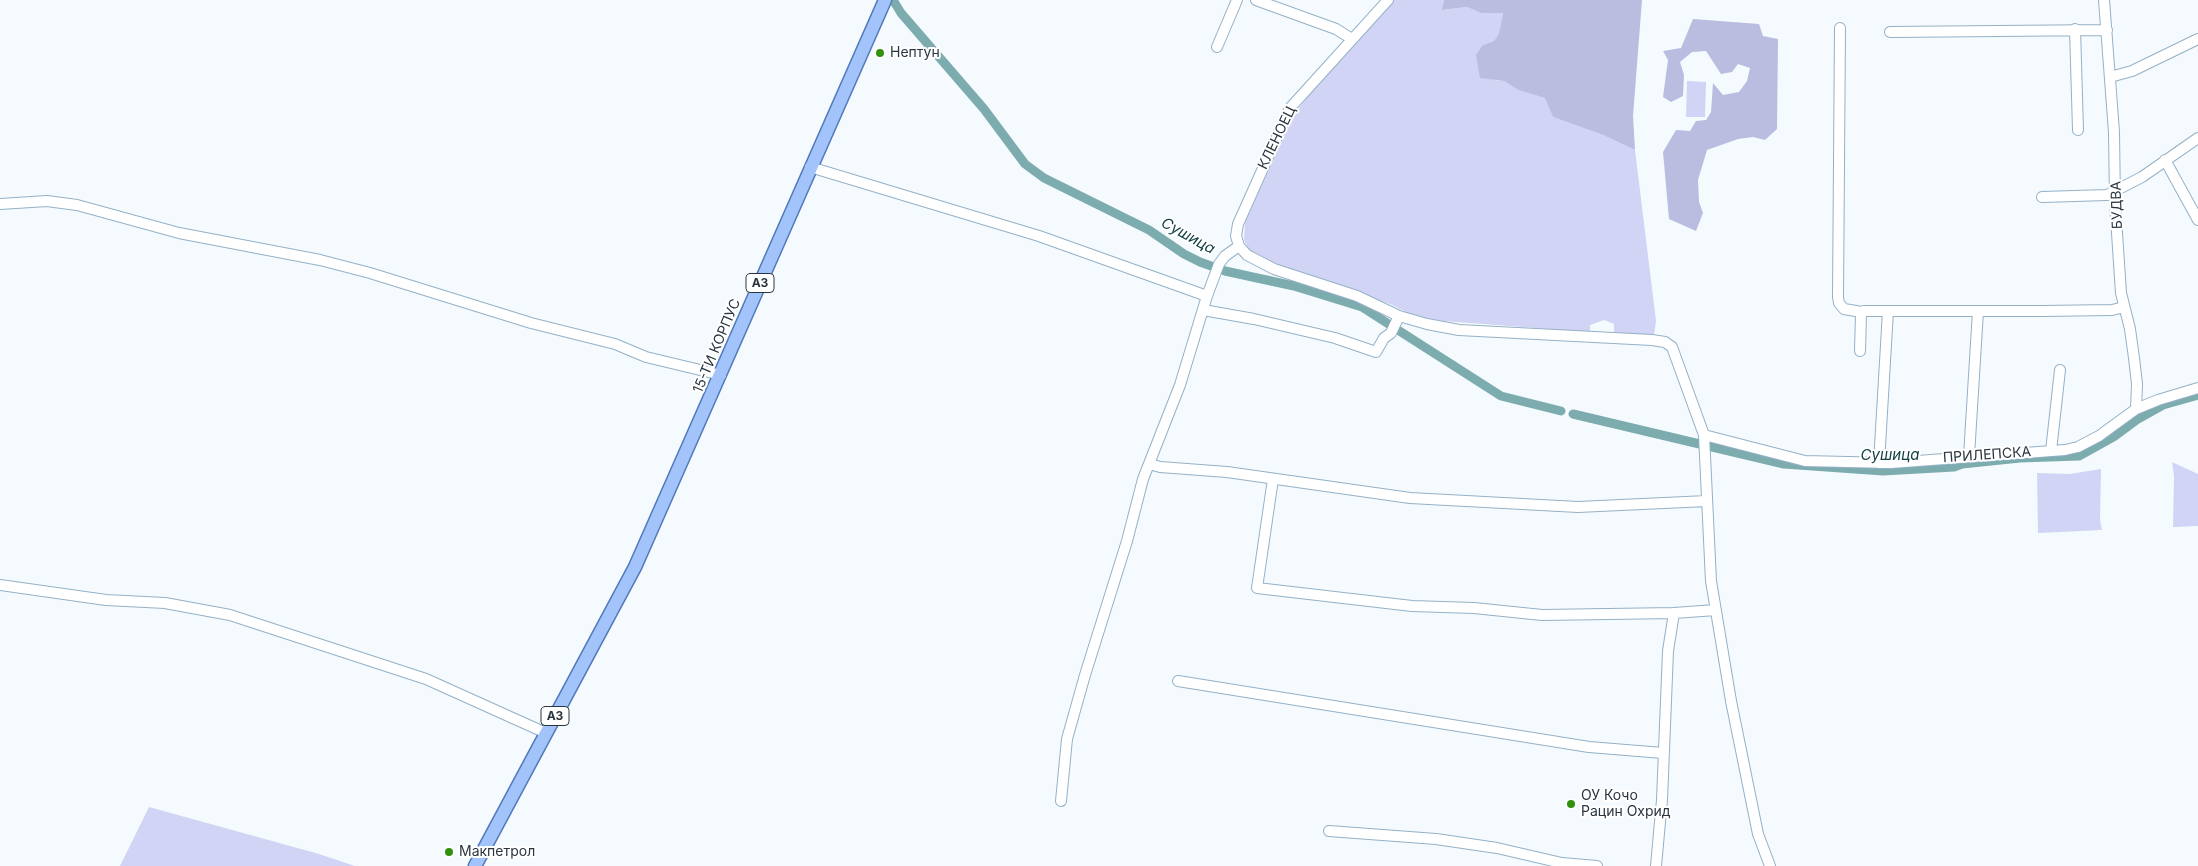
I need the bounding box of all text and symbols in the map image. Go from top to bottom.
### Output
place label: Нептун [890,45,940,61]
marker: Нептун [874,47,886,59]
street label: КЛЕНОЕЦ [1255,104,1299,172]
street label: БУДВА [2108,181,2126,229]
water label: Сушица [1158,214,1218,258]
road number: A3 [746,274,774,292]
street label: 15-ТИ КОРПУС [690,296,744,396]
street label: ПРИЛЕПСКА [1942,444,2032,466]
water label: Сушица [1861,446,1919,464]
road number: A3 [541,706,569,726]
place label: ОУ Кочо Рацин Охрид [1581,788,1671,820]
marker: ОУ Кочо Рацин Охрид [1565,798,1577,810]
place label: Макпетрол [459,844,535,860]
marker: Макпетрол [443,846,455,858]

